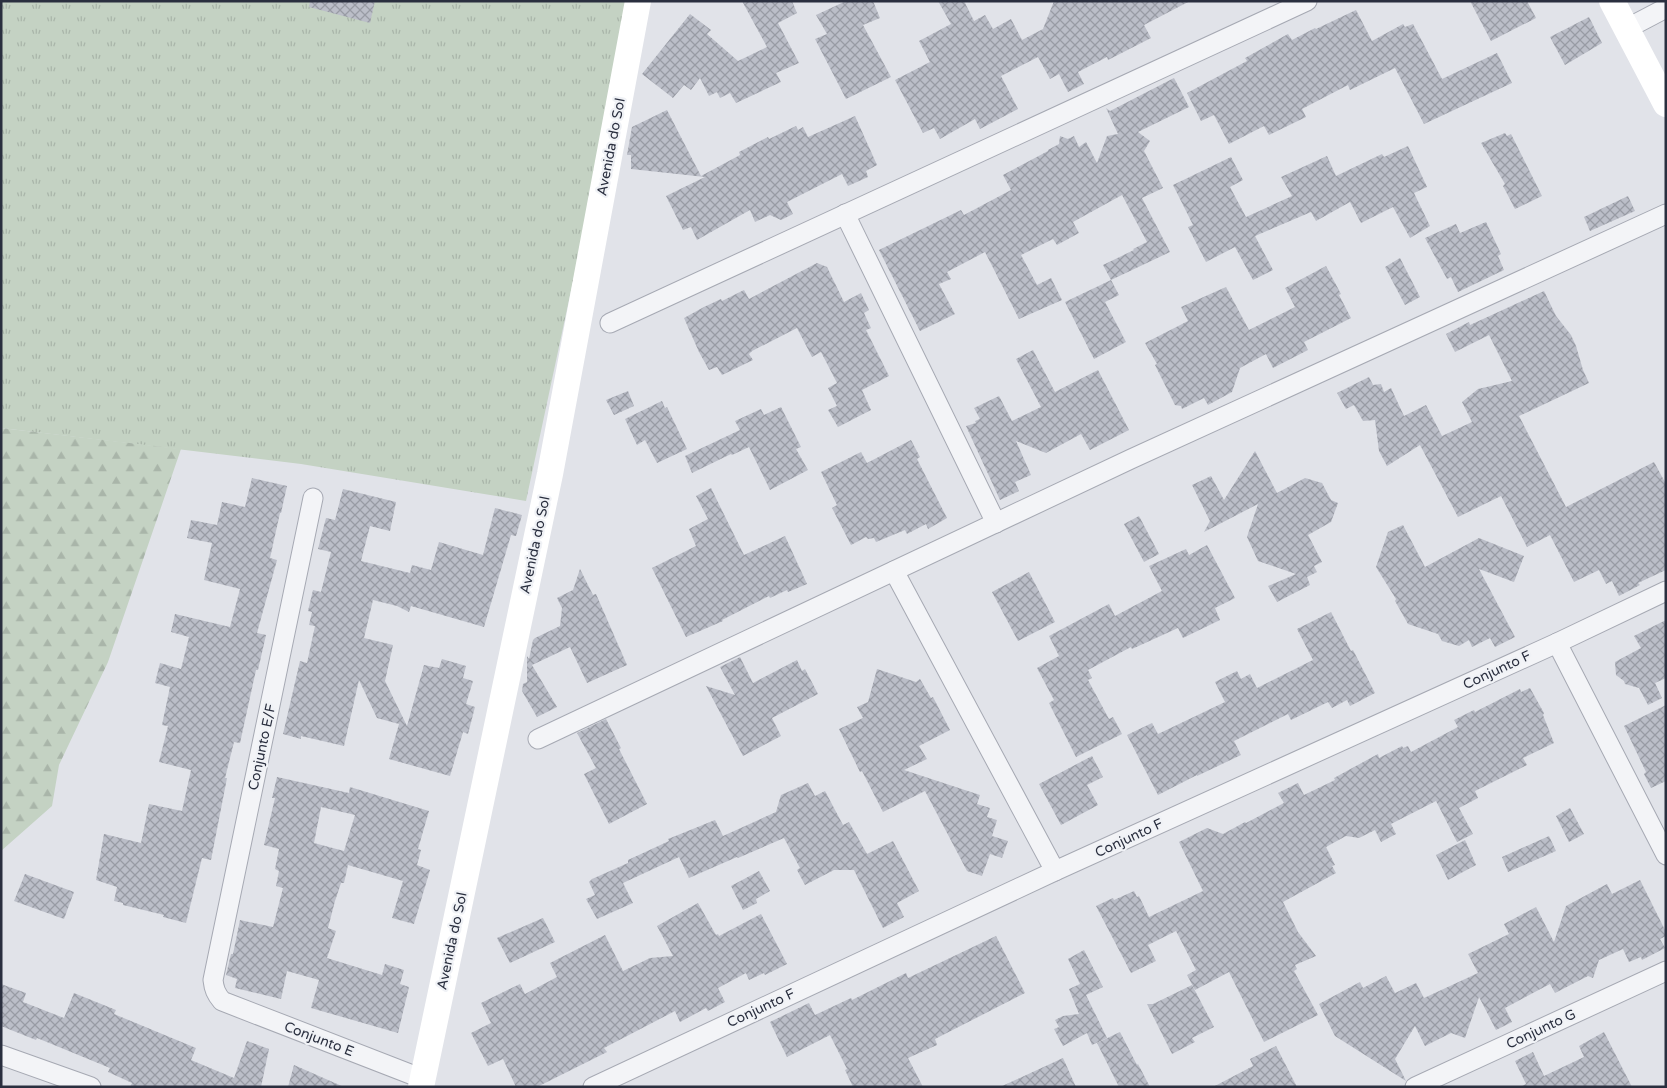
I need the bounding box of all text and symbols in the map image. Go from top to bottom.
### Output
street label: Avenida do Sol [593,97,629,197]
street label: Avenida do Sol [516,495,554,595]
street label: Conjunto F [1460,647,1534,693]
street label: Conjunto E/F [245,702,280,792]
street label: Conjunto F [1092,815,1166,861]
street label: Avenida do Sol [433,891,471,991]
street label: Conjunto F [724,985,798,1031]
street label: Conjunto G [1503,1005,1579,1053]
street label: Conjunto E [282,1018,356,1060]

